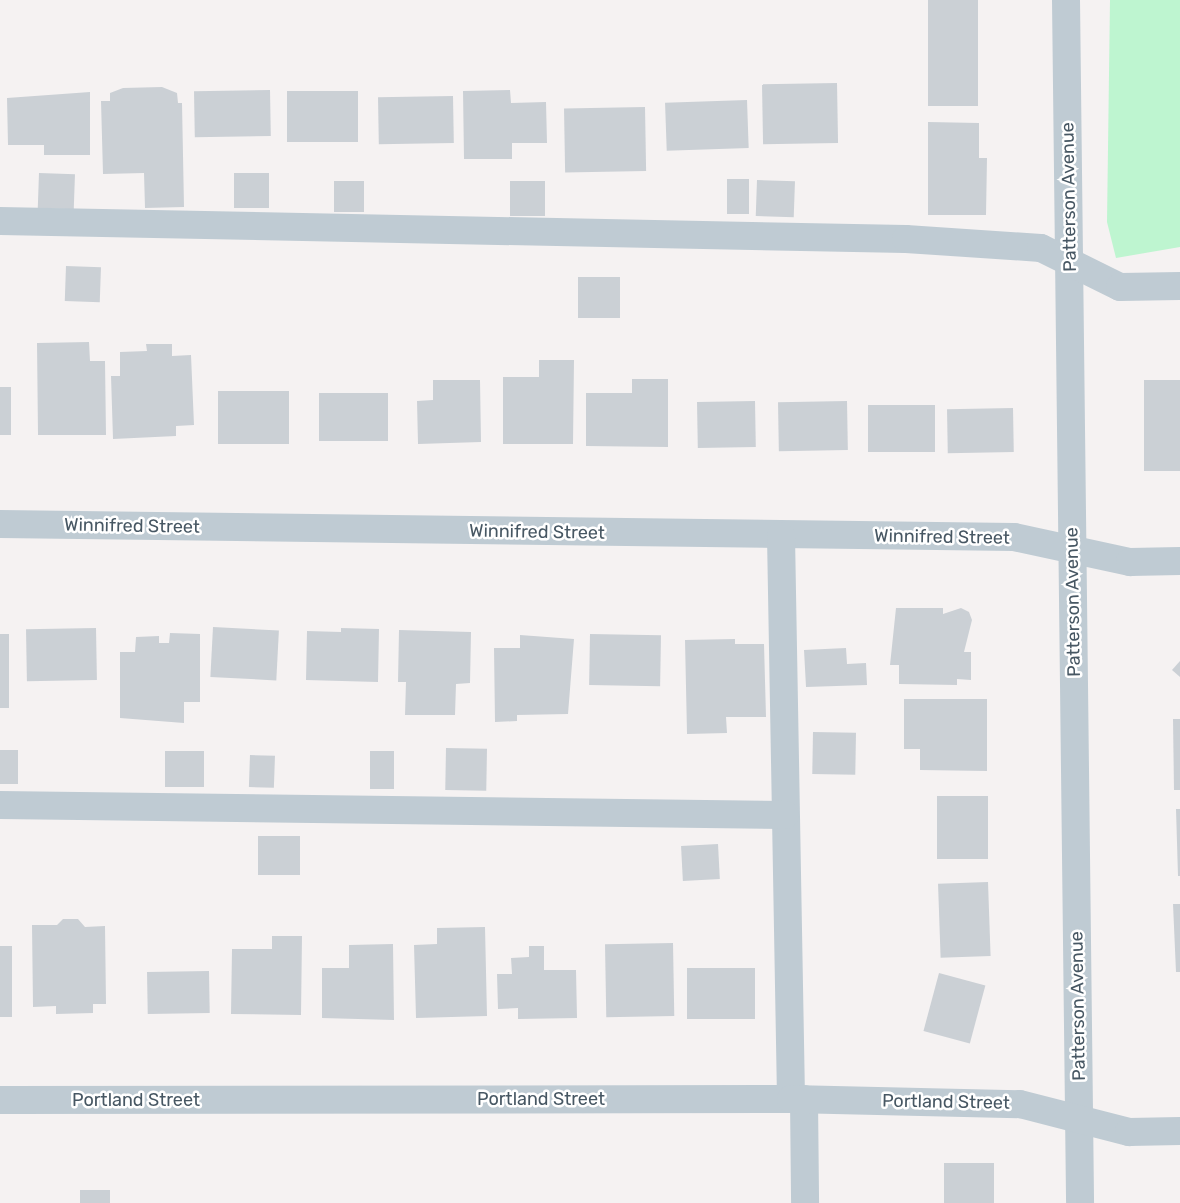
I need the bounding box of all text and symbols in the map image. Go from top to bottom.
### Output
street label: Patterson Avenue [1057,122,1081,272]
street label: Winnifred Street [64,514,200,538]
street label: Winnifred Street [469,520,605,544]
street label: Winnifred Street [874,525,1010,549]
street label: Patterson Avenue [1061,527,1085,677]
street label: Patterson Avenue [1066,931,1090,1081]
street label: Portland Street [477,1088,605,1110]
street label: Portland Street [72,1089,200,1111]
street label: Portland Street [882,1090,1010,1114]

